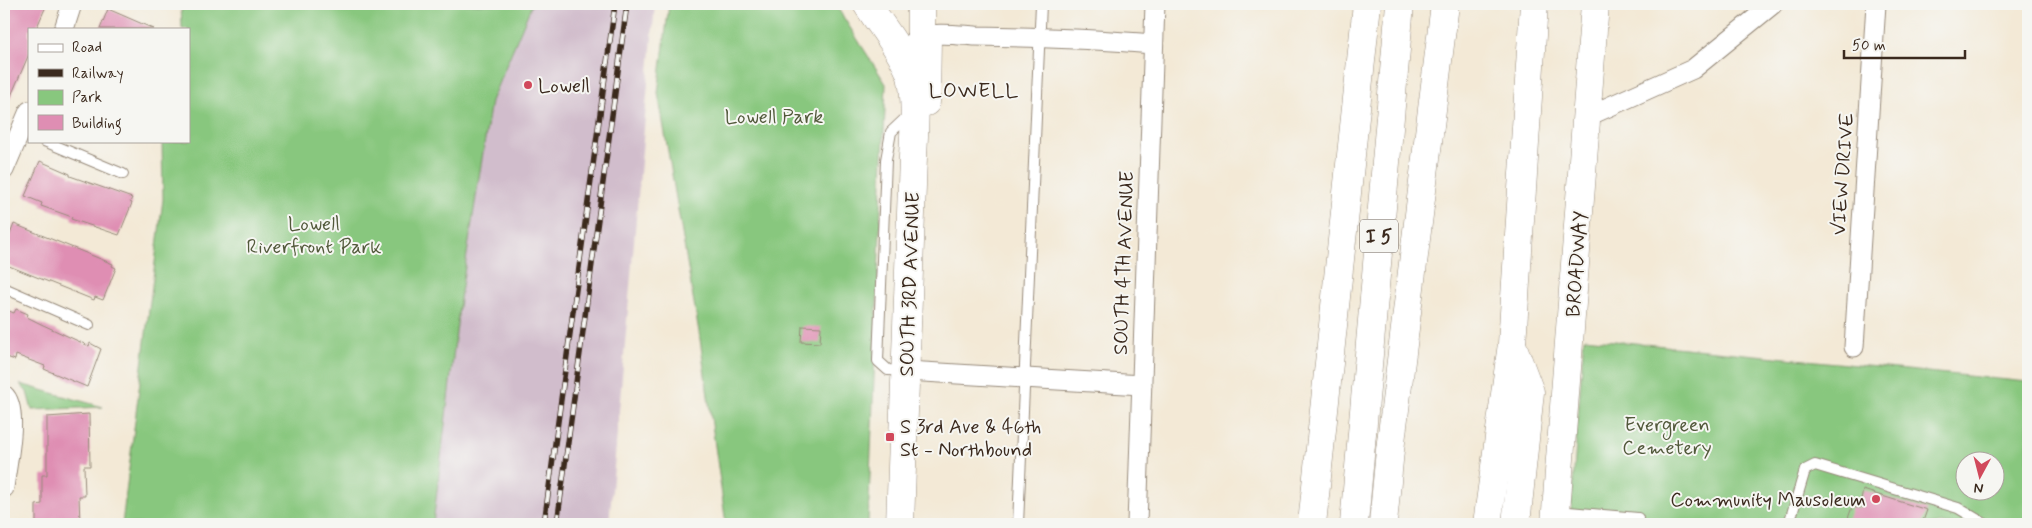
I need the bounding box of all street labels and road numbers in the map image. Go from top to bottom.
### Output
street label: VIEW DRIVE [1826,112,1861,236]
street label: SOUTH 4TH AVENUE [1108,170,1141,356]
street label: SOUTH 3RD AVENUE [894,191,927,377]
street label: BROADWAY [1560,210,1595,318]
road number: I 5 [1360,220,1398,252]

